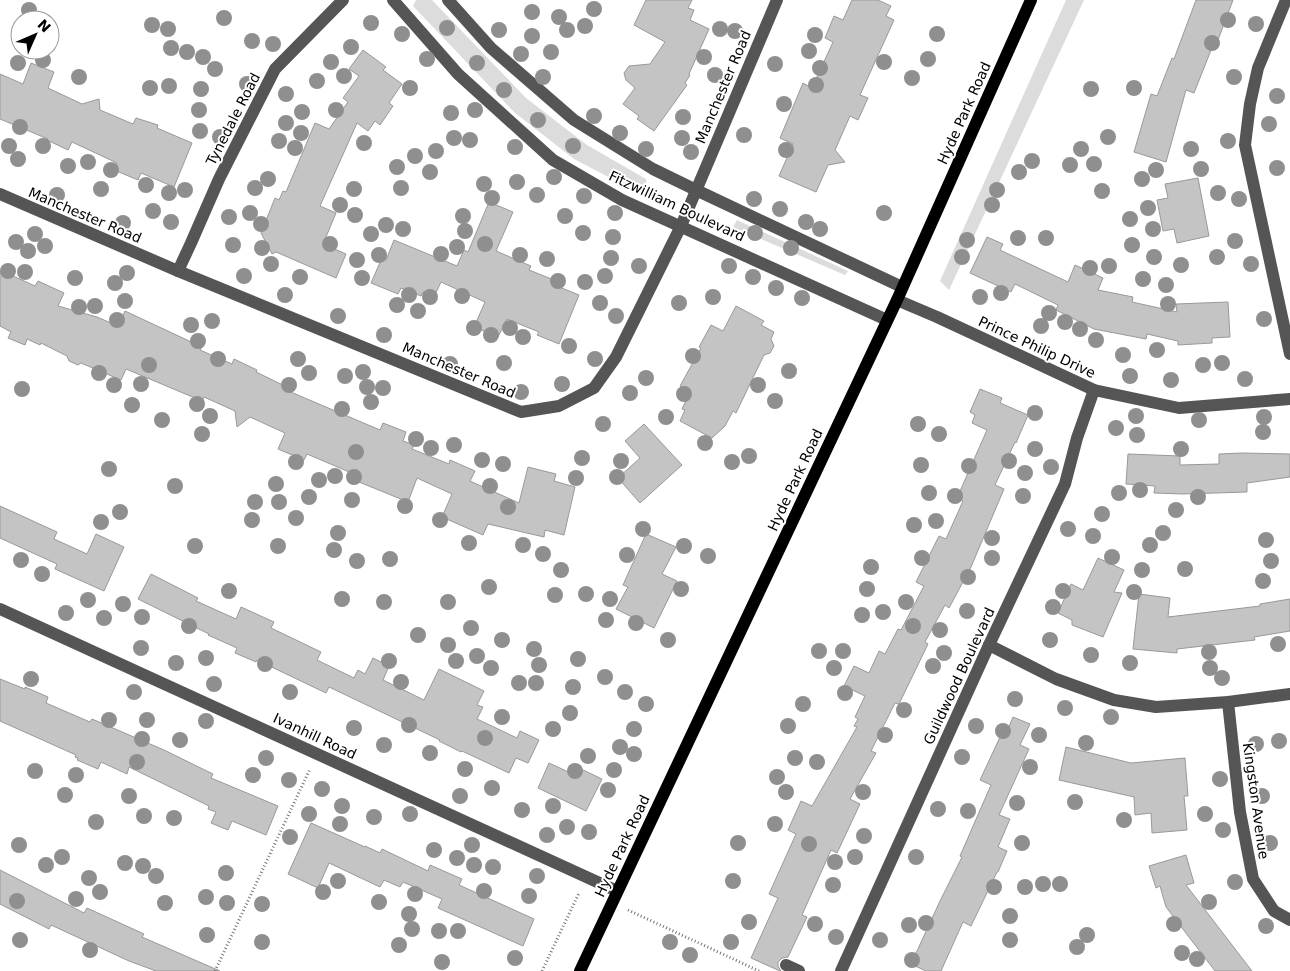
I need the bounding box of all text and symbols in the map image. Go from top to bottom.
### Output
north arrow [10,10,60,60]
text: N [34,16,54,36]
street label: Manchester Road [692,28,754,146]
street label: Hyde Park Road [934,59,994,167]
street label: Tynedale Road [202,70,263,169]
street label: Fitzwilliam Boulevard [606,167,748,245]
street label: Manchester Road [26,184,144,246]
street label: Prince Philip Drive [976,313,1098,381]
street label: Manchester Road [400,339,518,401]
street label: Hyde Park Road [764,426,826,534]
street label: Guildwood Boulevard [920,605,998,747]
street label: Ivanhill Road [271,710,359,762]
street label: Kingston Avenue [1240,742,1272,860]
street label: Hyde Park Road [591,792,653,900]

